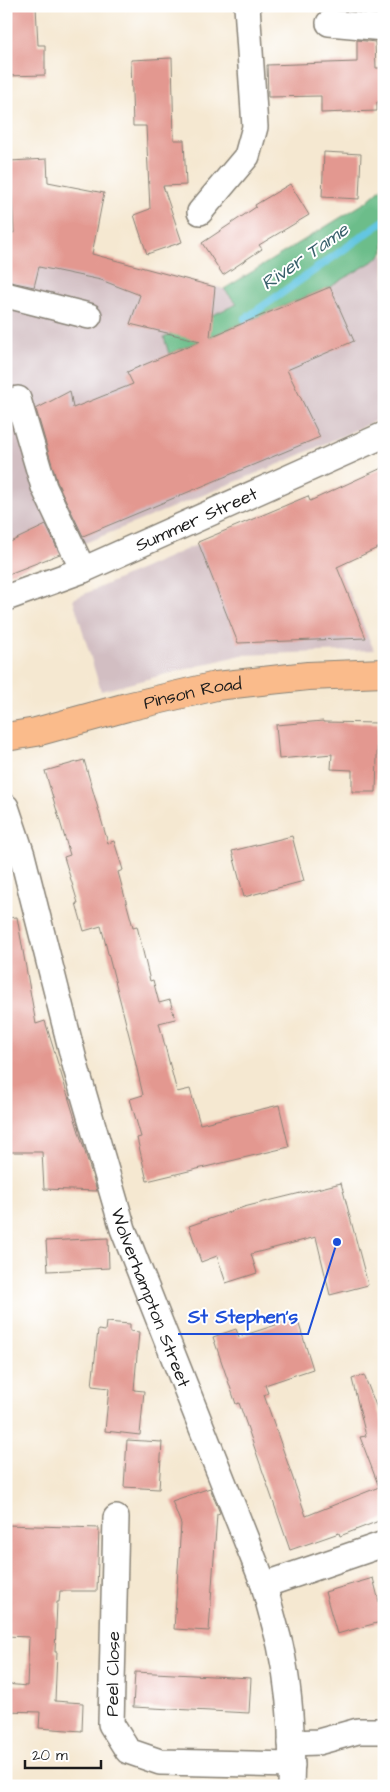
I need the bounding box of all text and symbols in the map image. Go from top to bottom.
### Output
water label: River Tame [256,216,356,297]
street label: Summer Street [131,481,262,557]
street label: Pinson Road [141,671,243,715]
street label: Wolverhampton Street [105,1205,197,1391]
callout: St Stephen's [178,1300,308,1334]
text: St Stephen's [187,1304,298,1331]
street label: Peel Close [100,1631,126,1717]
scale bar [25,1737,101,1769]
text: 20 m [32,1745,68,1766]

